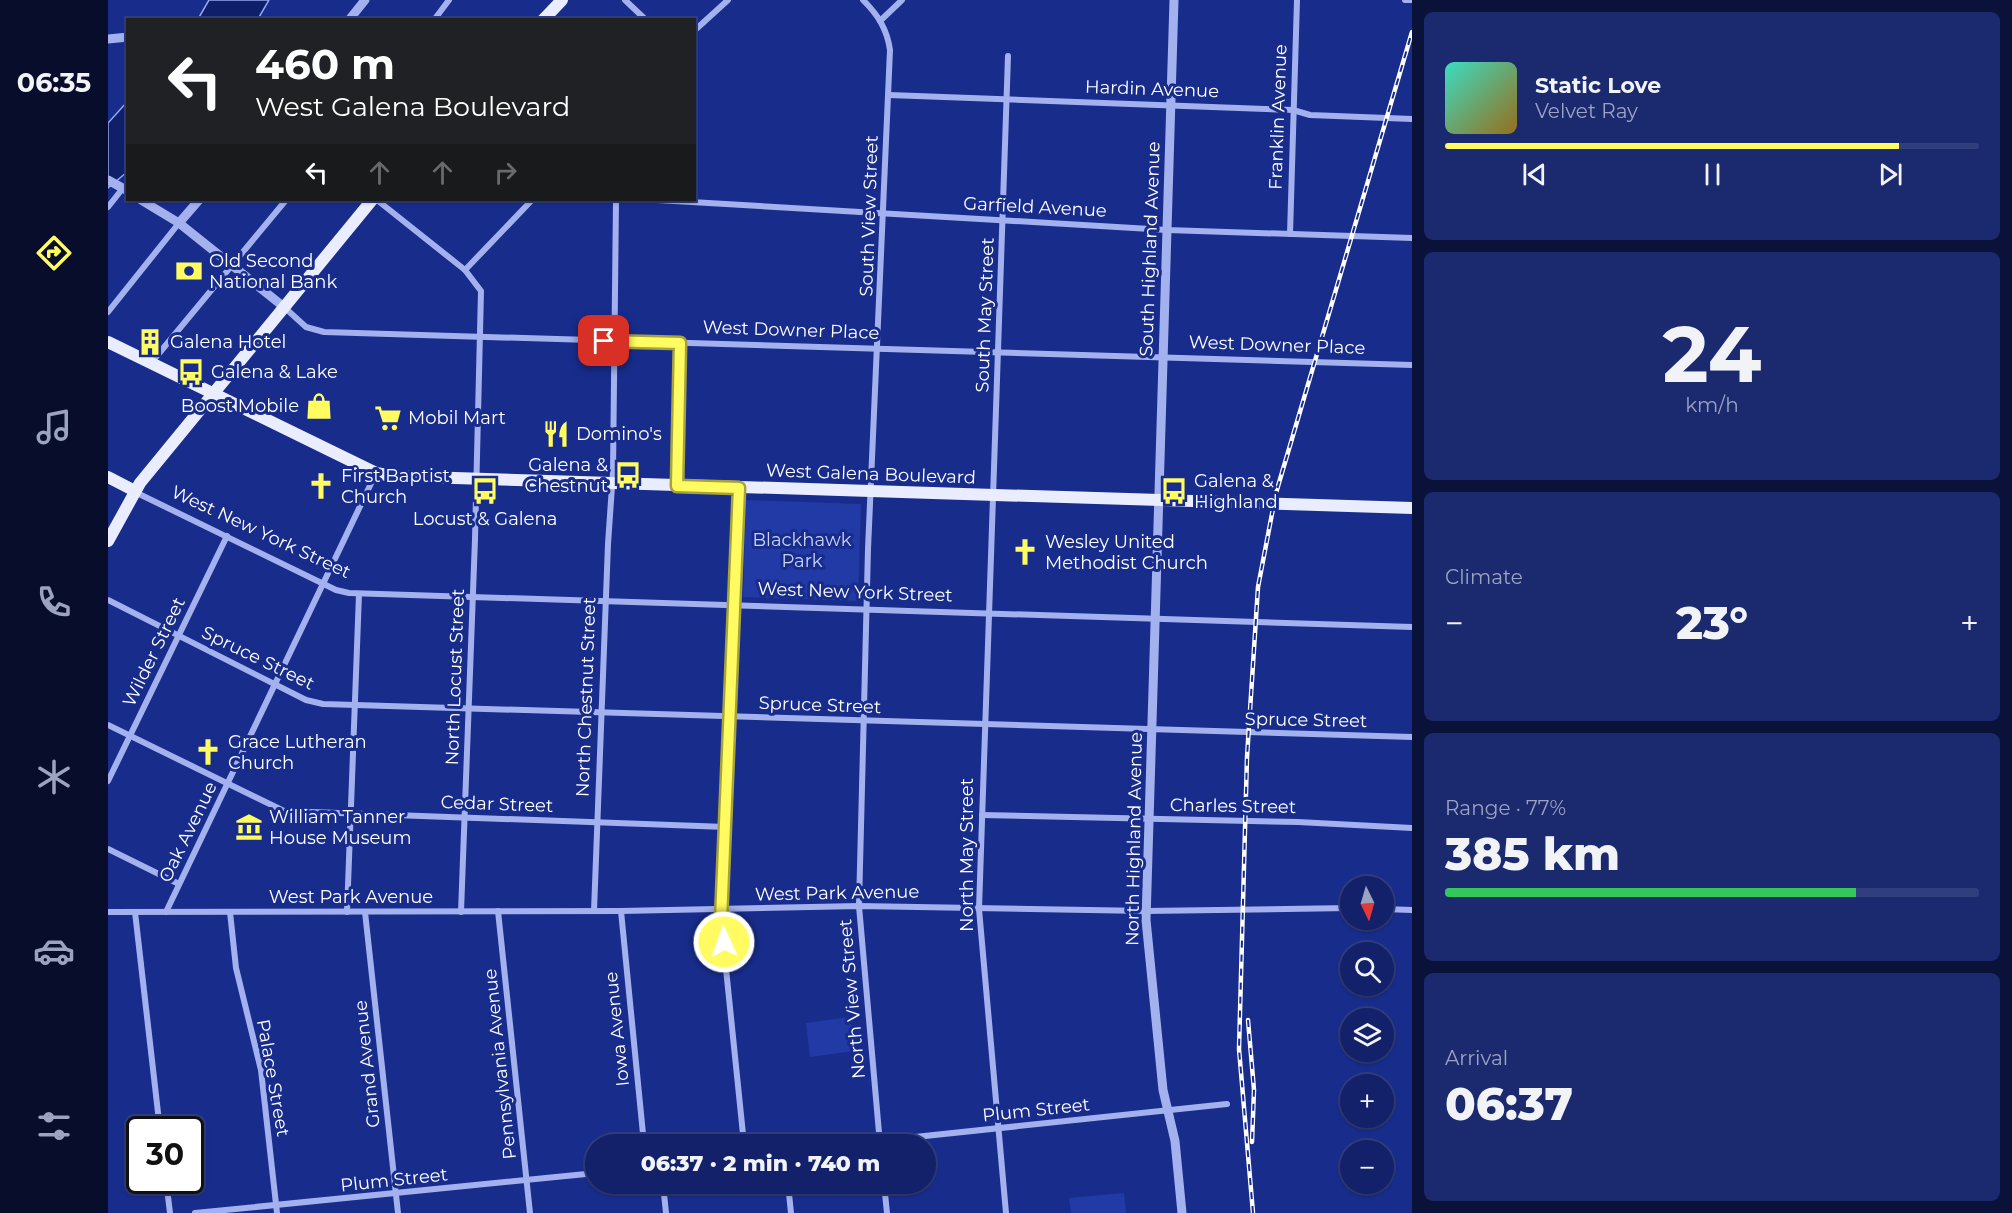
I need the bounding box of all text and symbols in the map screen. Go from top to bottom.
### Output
text: 460 m [255,38,395,90]
icon: left [156,42,234,120]
street label: Franklin Avenue [1264,44,1292,190]
text: 06:35 [17,66,91,99]
text: Static Love [1535,72,1661,99]
street label: Hardin Avenue [1085,76,1220,102]
text: West Galena Boulevard [255,90,570,123]
text: Velvet Ray [1535,99,1638,123]
street label: South View Street [855,135,883,297]
street label: South Highland Avenue [1135,141,1165,357]
icon: left [300,156,333,189]
icon: ahead [363,156,396,189]
icon: ahead [426,156,459,189]
icon: right [489,156,522,189]
icon: previous [1518,158,1551,191]
icon: pause [1696,158,1729,191]
icon: next [1874,158,1907,191]
street label: Garfield Avenue [963,192,1107,222]
icon: directions [33,232,75,274]
street label: South May Street [971,237,999,393]
place label: Old Second National Bank [209,250,337,293]
bank icon: Old Second National Bank [174,256,204,286]
text: 24 [1663,306,1761,402]
pin [578,315,629,366]
street label: West Downer Place [702,316,880,344]
icon: arrive [587,324,620,357]
building icon: Galena Hotel [135,327,165,357]
place label: Galena Hotel [170,331,286,353]
street label: West Downer Place [1188,331,1366,359]
bus stop icon: Galena & Lake [176,357,206,387]
place label: Galena & Lake [211,361,338,383]
shop icon: Boost Mobile [304,391,334,421]
text: km/h [1685,393,1739,417]
place label: Boost Mobile [181,395,299,417]
supermarket icon: Mobil Mart [373,403,403,433]
icon: music [33,406,75,448]
place label: Mobil Mart [408,407,506,429]
restaurant icon: Domino's [541,419,571,449]
place label: Domino's [576,423,662,445]
place label: Galena & Chestnut [525,454,608,497]
street label: West Galena Boulevard [766,459,976,489]
bus stop icon: Galena & Chestnut [613,460,643,490]
place label: First Baptist Church [341,465,450,508]
place label: Galena & Highland [1194,470,1278,513]
church icon: First Baptist Church [306,471,336,501]
bus stop icon: Locust & Galena [470,476,500,506]
bus stop icon: Galena & Highland [1159,476,1189,506]
street label: West New York Street [168,481,354,583]
place label: Locust & Galena [413,508,557,530]
park label: Blackhawk Park [753,529,852,572]
place label: Wesley United Methodist Church [1045,531,1208,574]
church icon: Wesley United Methodist Church [1010,537,1040,567]
text: Climate [1445,565,1523,589]
street label: West New York Street [757,578,953,606]
icon: phone [33,581,75,623]
street label: North Locust Street [441,588,469,766]
street label: Wilder Street [118,594,190,710]
text: 23° [1676,595,1748,650]
street label: North Chestnut Street [572,597,600,797]
text: − [1445,603,1464,643]
text: + [1960,603,1979,643]
street label: Spruce Street [198,621,318,695]
street label: Spruce Street [758,692,882,718]
street label: Spruce Street [1245,708,1367,732]
place label: Grace Lutheran Church [228,731,367,774]
street label: North Highland Avenue [1121,732,1147,946]
church icon: Grace Lutheran Church [193,737,223,767]
icon: climate [33,756,75,798]
street label: Oak Avenue [154,778,222,886]
street label: North May Street [956,778,978,932]
street label: Cedar Street [440,791,554,817]
street label: Charles Street [1170,794,1296,818]
text: Range · 77% [1445,796,1566,820]
place label: William Tanner House Museum [269,806,412,849]
museum icon: William Tanner House Museum [234,812,264,842]
text: 385 km [1445,826,1620,881]
north arrow [1340,876,1394,930]
map controls [1340,876,1394,1194]
street label: West Park Avenue [755,881,920,905]
street label: West Park Avenue [269,886,433,908]
position arrow [692,910,756,974]
street label: North View Street [834,918,870,1080]
icon: car [33,930,75,972]
button: search [1340,942,1394,996]
street label: Pennsylvania Avenue [479,967,521,1160]
street label: Iowa Avenue [600,970,634,1087]
street label: Grand Avenue [349,999,385,1129]
button: layers [1340,1008,1394,1062]
street label: Palace Street [252,1018,294,1138]
text: Arrival [1445,1046,1508,1070]
button: + [1340,1074,1394,1128]
text: 06:37 [1445,1076,1573,1131]
street label: Plum Street [981,1093,1091,1127]
icon: filters [33,1105,75,1147]
speed limit sign: 30 [126,1116,204,1194]
button: − [1340,1140,1394,1194]
text: 06:37 · 2 min · 740 m [641,1150,880,1177]
street label: Plum Street [339,1163,449,1197]

